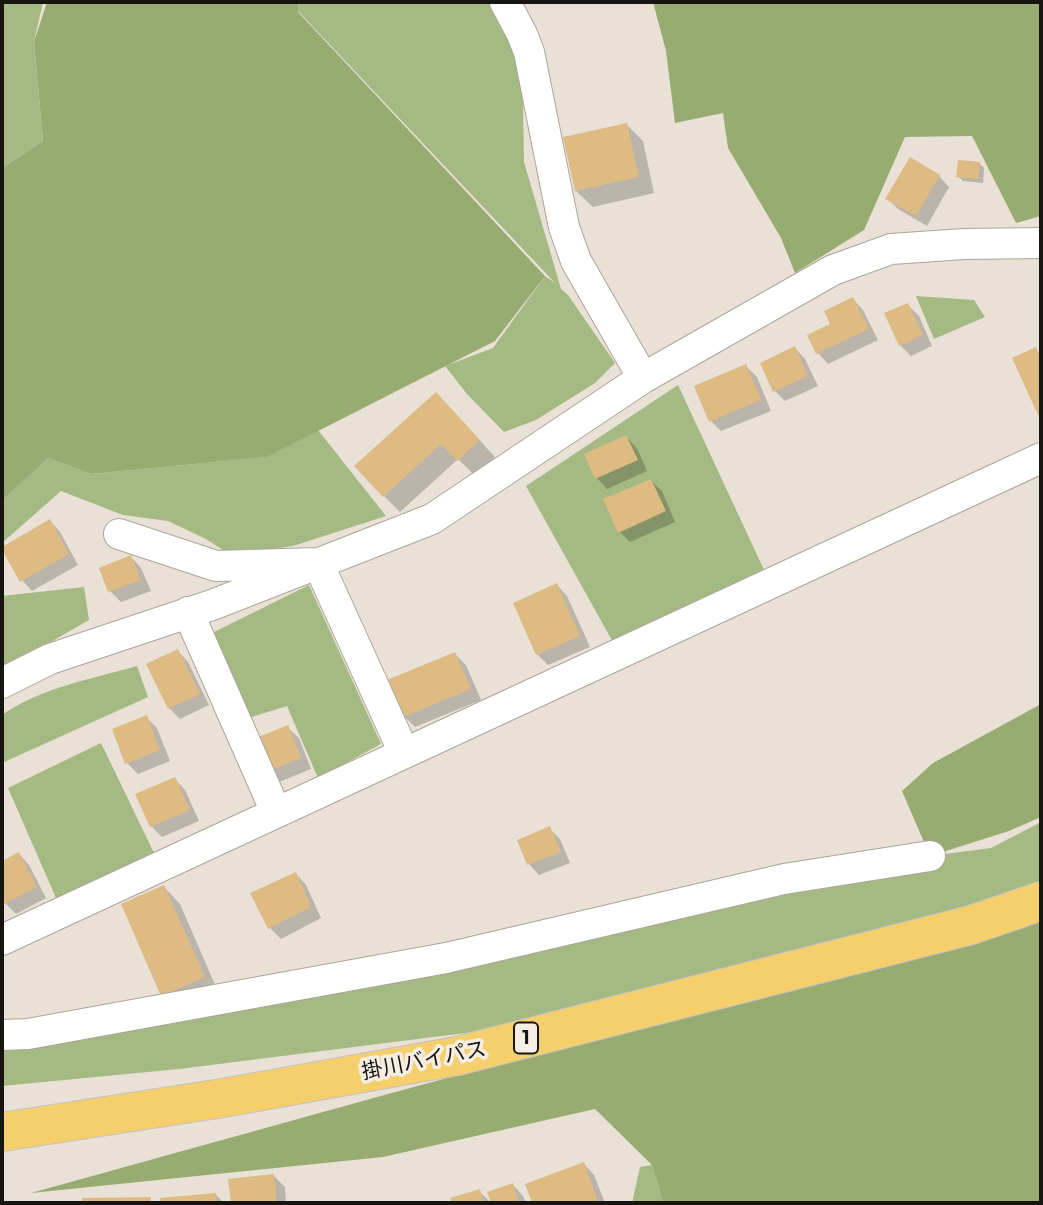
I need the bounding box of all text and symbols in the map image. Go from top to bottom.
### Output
road number: 1 [514,1022,538,1054]
street label: 掛川バイパス [360,1037,488,1085]

